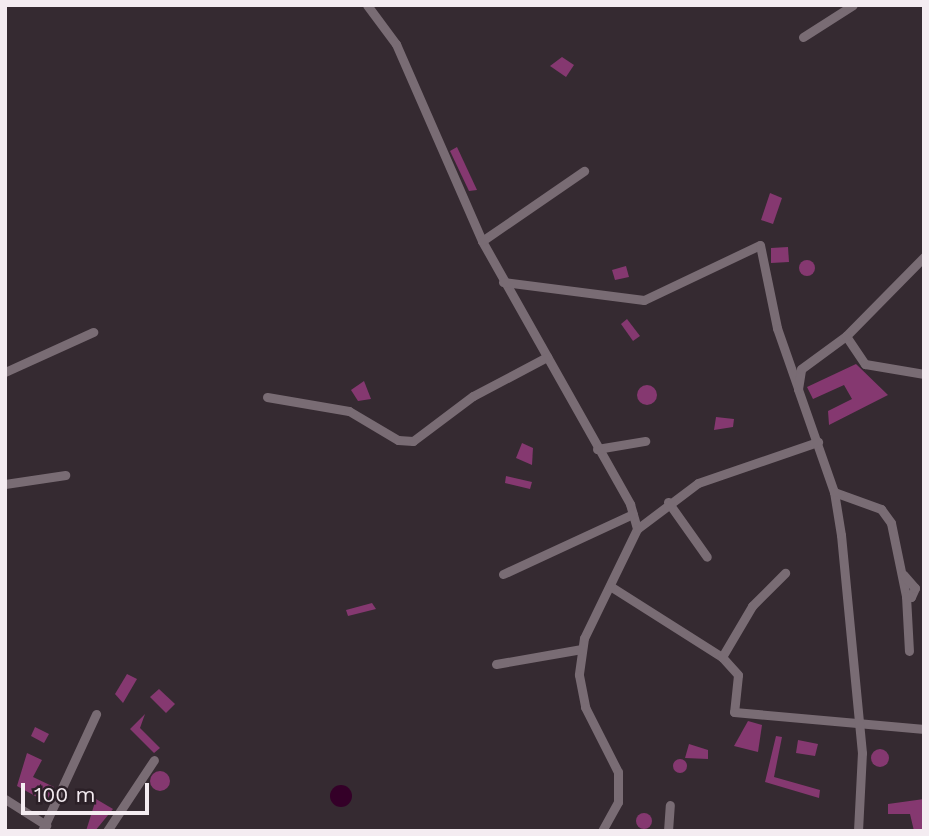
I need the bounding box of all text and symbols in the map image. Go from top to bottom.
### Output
scale bar [24,770,152,814]
text: 100 m [34,782,96,807]

